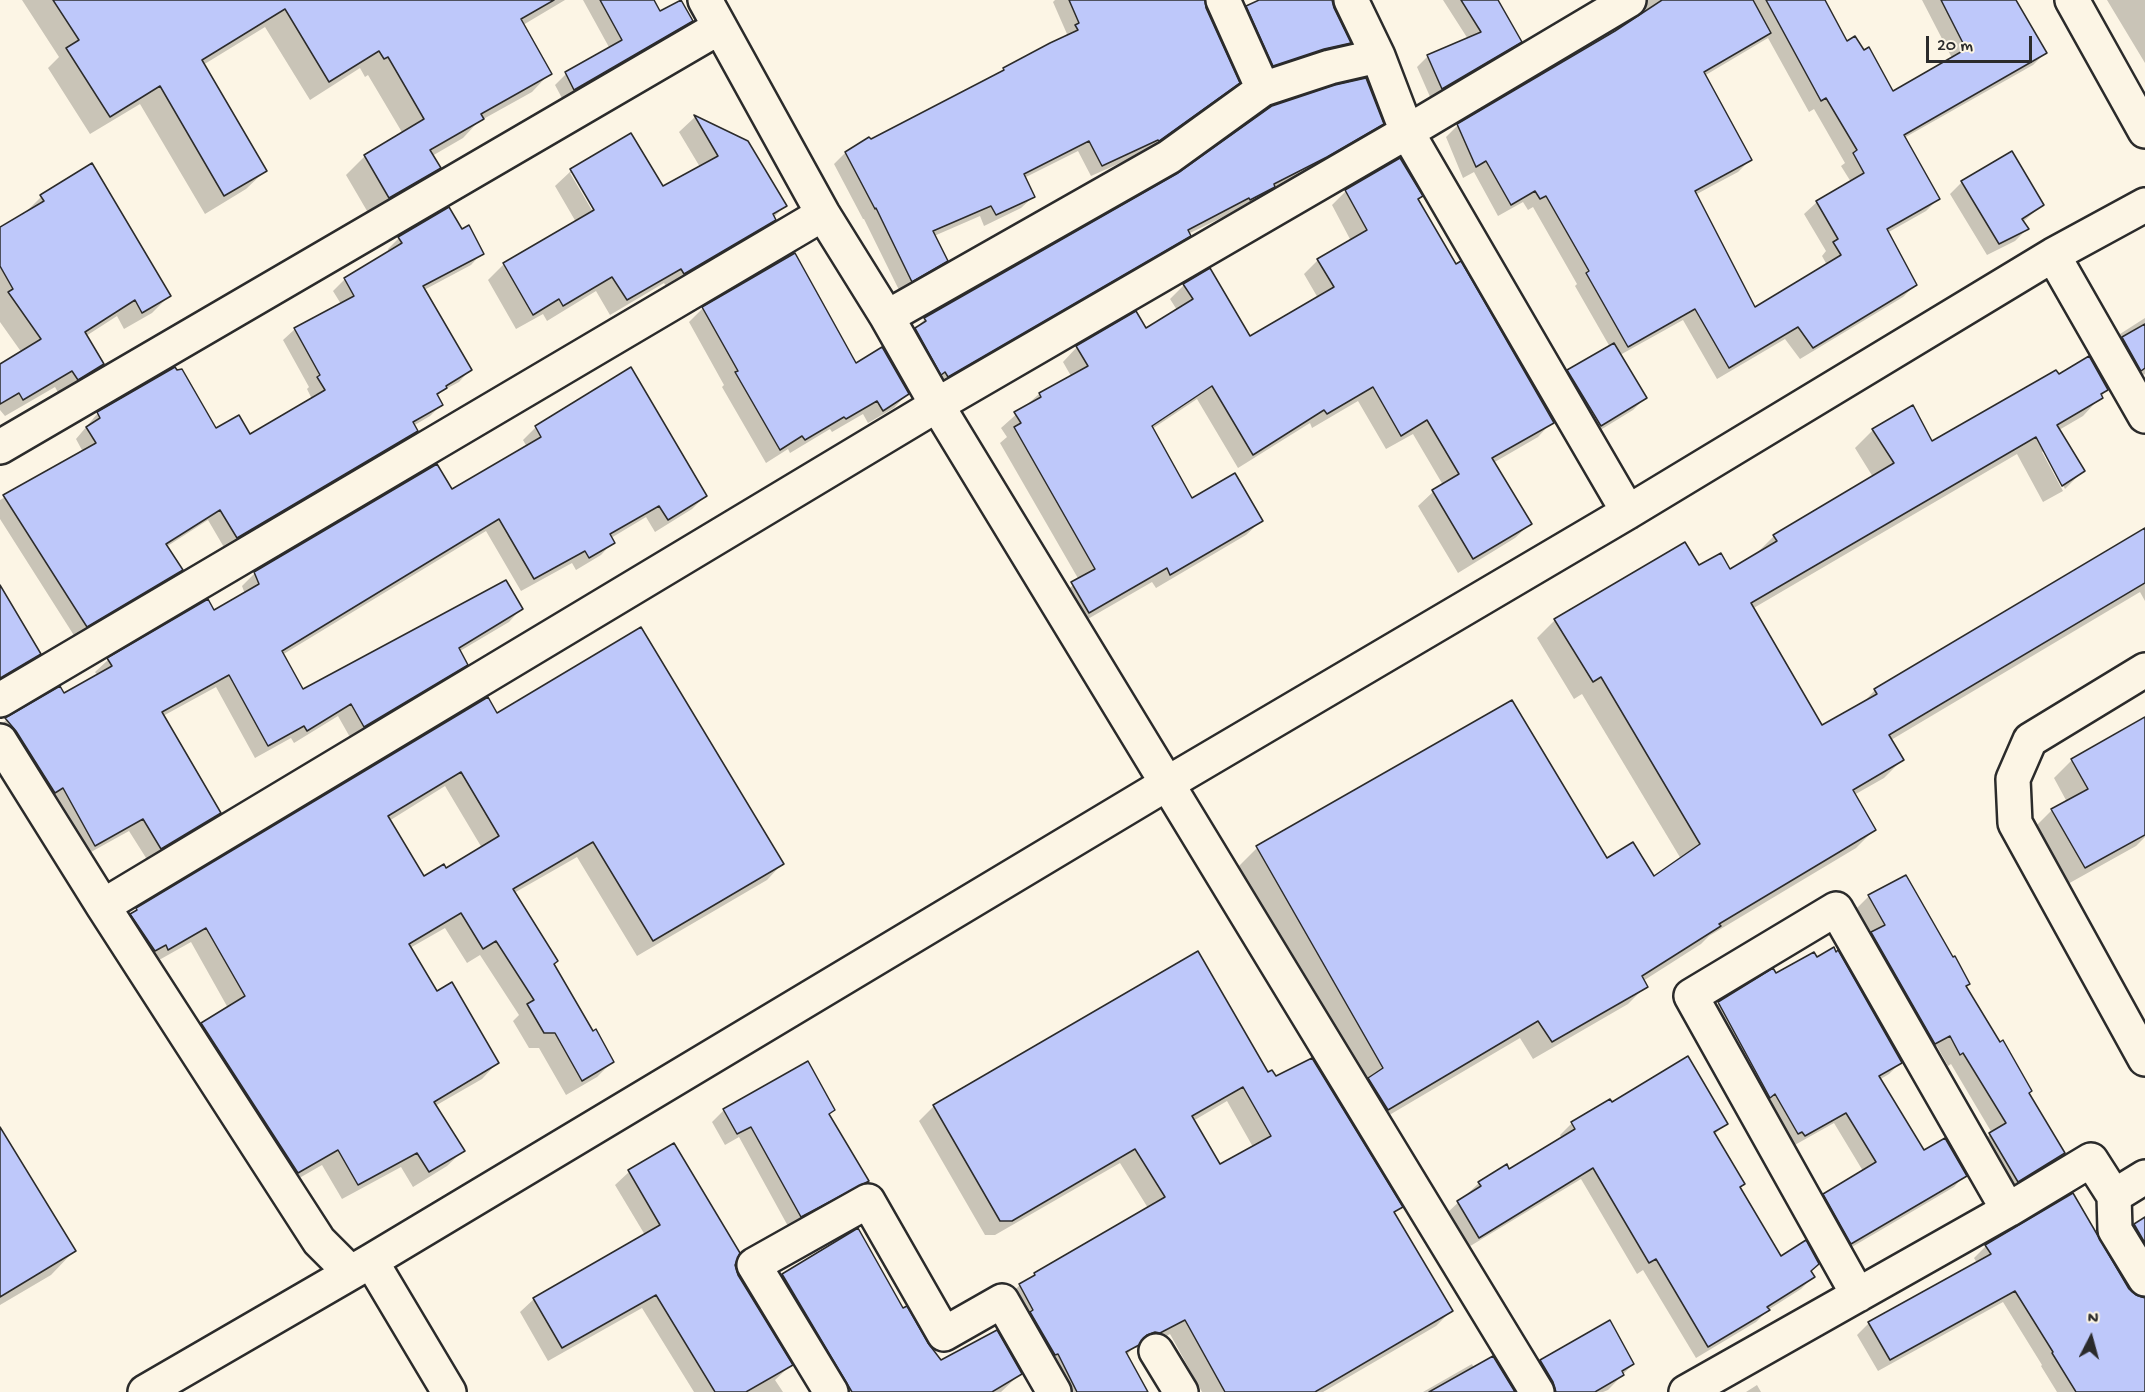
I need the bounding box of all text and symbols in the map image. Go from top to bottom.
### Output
scale bar [1929,24,2036,62]
text: 20 m [1937,36,1973,57]
north arrow [2061,1308,2121,1368]
text: N [2087,1310,2099,1330]

